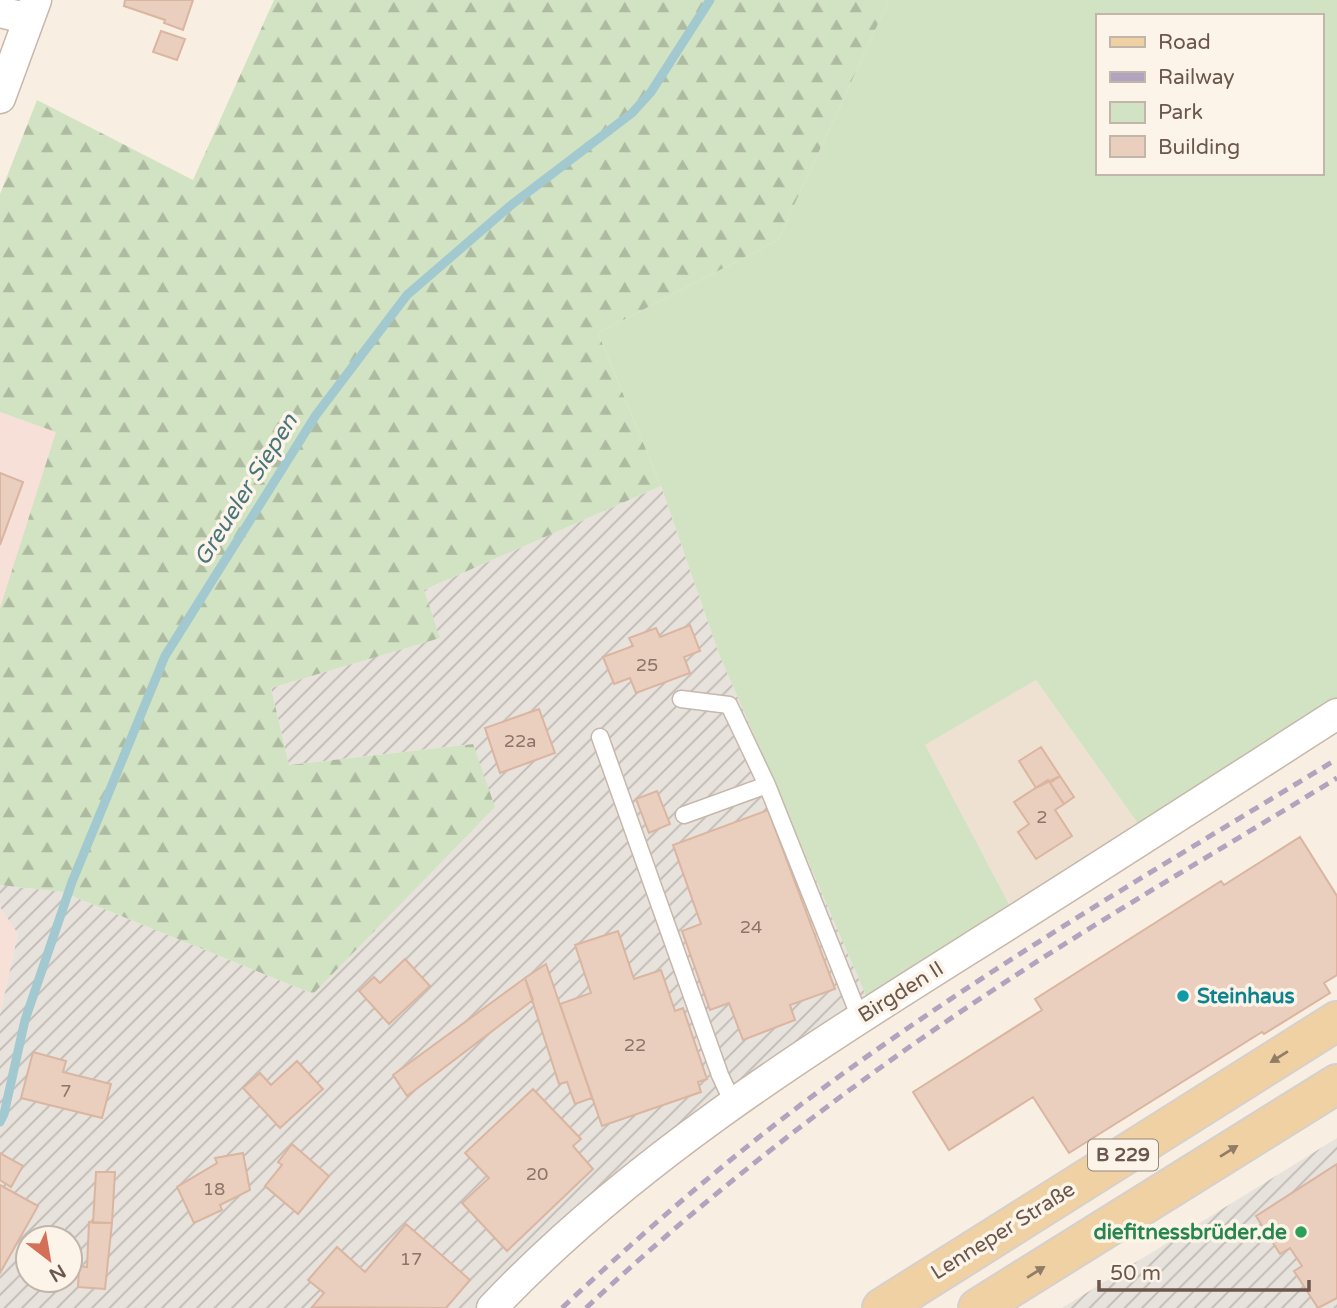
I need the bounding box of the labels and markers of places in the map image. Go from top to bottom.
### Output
place label: Steinhaus [1197,984,1295,1009]
marker: Steinhaus [1175,988,1191,1004]
place label: diefitnessbrüder.de [1093,1220,1287,1245]
marker: diefitnessbrüder.de [1293,1224,1309,1240]

